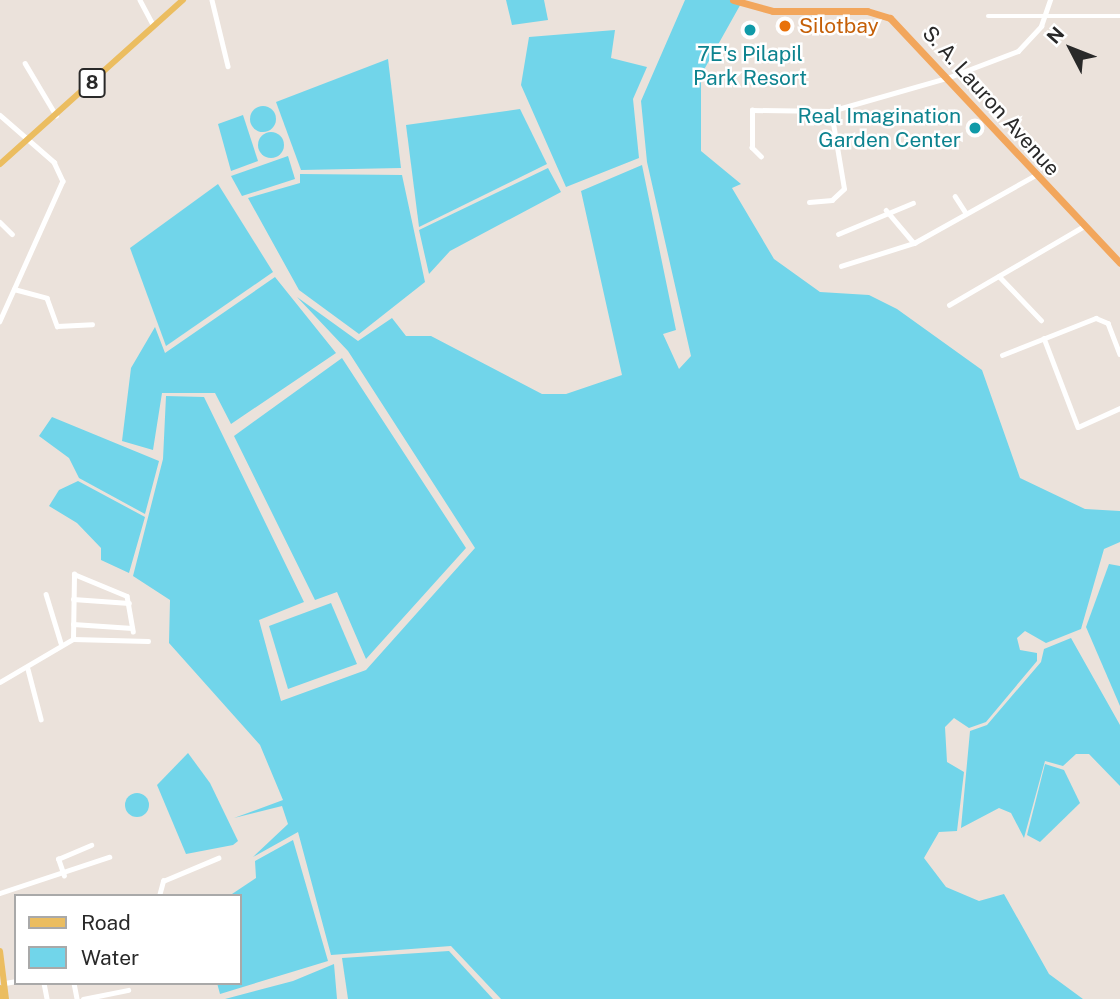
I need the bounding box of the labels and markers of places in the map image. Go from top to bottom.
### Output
place label: Silotbay [799,13,879,39]
marker: Silotbay [777,18,793,34]
marker: 7E's Pilapil Park Resort [742,22,758,38]
place label: 7E's Pilapil Park Resort [693,41,807,91]
place label: Real Imagination Garden Center [798,103,961,153]
marker: Real Imagination Garden Center [967,120,983,136]

